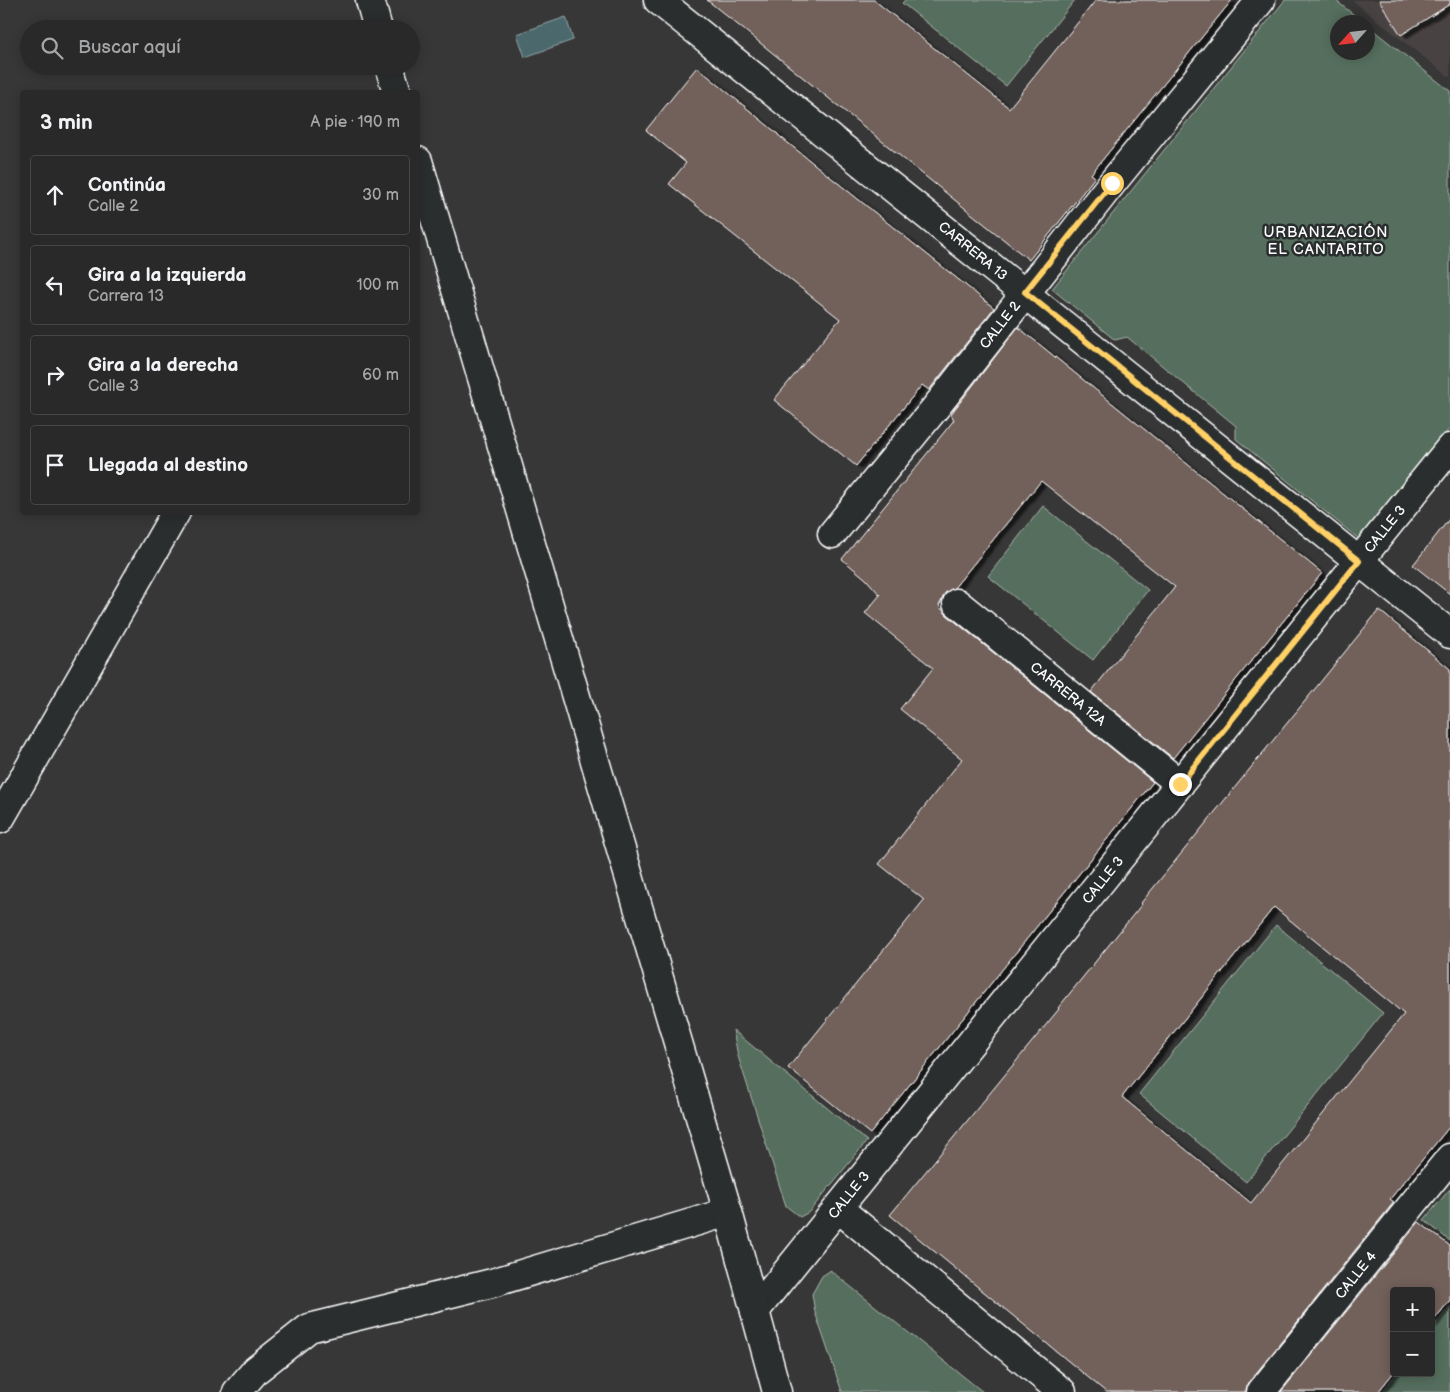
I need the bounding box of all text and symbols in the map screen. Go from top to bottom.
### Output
north arrow [1330,15,1375,60]
search box [20,20,420,75]
icon: search [38,34,66,62]
text: Buscar aquí [78,36,181,59]
text: 3 min [40,110,93,135]
text: A pie · 190 m [311,113,400,132]
route start [1101,172,1124,195]
text: Continúa [88,174,166,197]
icon: ahead [41,181,69,209]
text: 30 m [362,186,399,205]
text: Calle 2 [88,197,139,216]
street label: CARRERA 13 [935,218,1011,284]
district label: URBANIZACIÓN EL CANTARITO [1263,223,1389,259]
text: Gira a la izquierda [88,264,246,287]
icon: left [41,271,69,299]
text: 100 m [356,276,399,295]
text: Carrera 13 [88,287,164,306]
street label: CALLE 2 [976,297,1024,352]
text: Gira a la derecha [88,354,238,377]
icon: right [41,361,69,389]
text: 60 m [362,366,399,385]
text: Calle 3 [88,377,139,396]
icon: arrive [41,451,69,479]
text: Llegada al destino [88,454,248,477]
street label: CALLE 3 [1361,502,1409,556]
street label: CARRERA 12A [1027,658,1110,730]
route end [1169,773,1192,796]
street label: CALLE 3 [1079,853,1127,907]
street label: CALLE 3 [825,1168,873,1222]
street label: CALLE 4 [1332,1247,1381,1302]
map controls [1390,1287,1435,1377]
button: + [1390,1287,1435,1332]
button: − [1390,1332,1435,1377]

